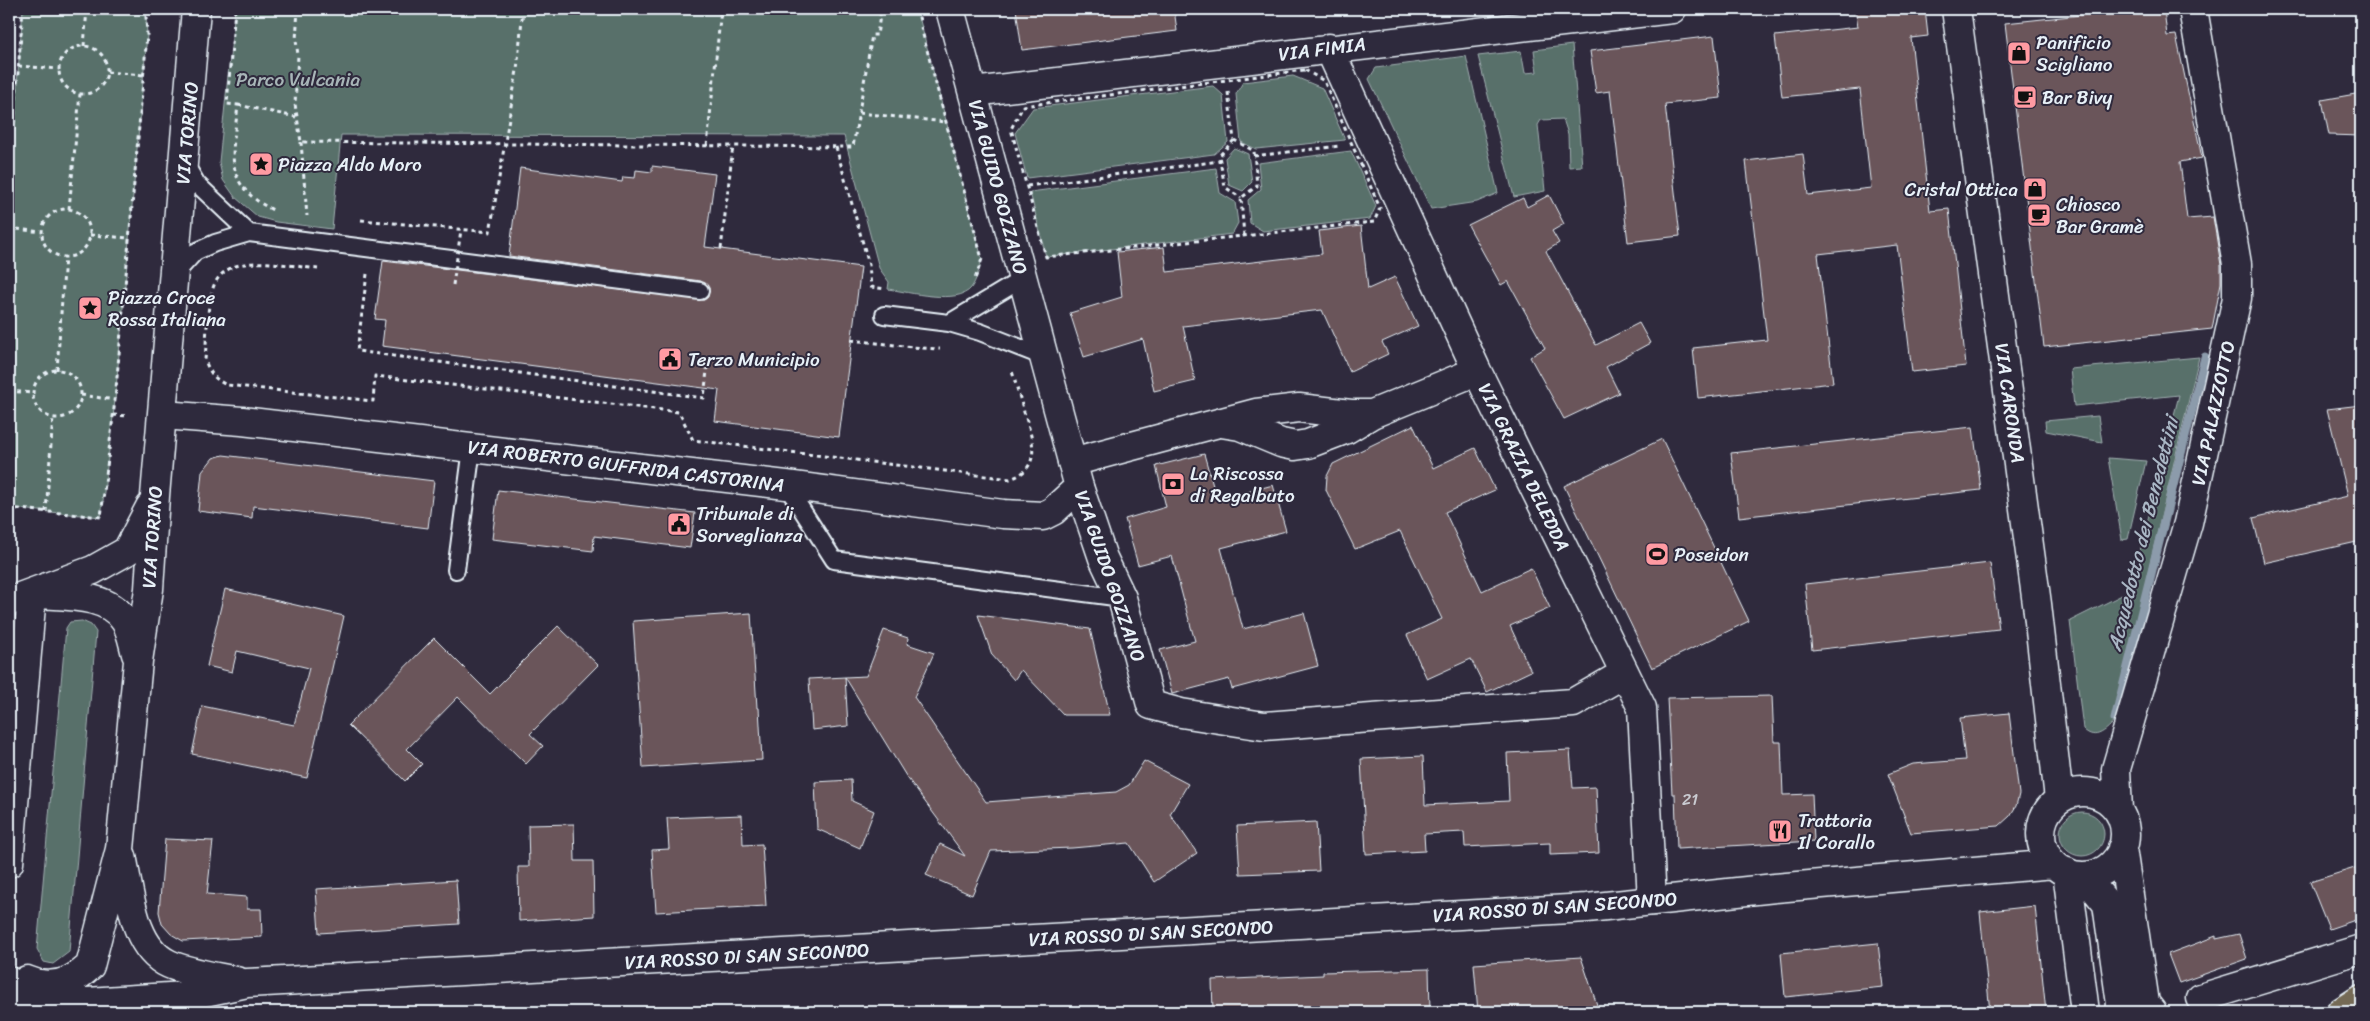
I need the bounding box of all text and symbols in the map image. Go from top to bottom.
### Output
place label: Panificio Scigliano [2036,26,2113,81]
street label: VIA FIMIA [1277,27,1367,71]
shop icon: Panificio Scigliano [2006,40,2032,66]
park label: Parco Vulcania [236,63,360,96]
street label: VIA TORINO [166,80,208,186]
place label: Bar Bivy [2042,81,2113,114]
cafe icon: Bar Bivy [2012,84,2038,110]
street label: VIA GUIDO GOZZANO [959,96,1037,278]
place label: Piazza Aldo Moro [278,148,422,181]
place icon: Piazza Aldo Moro [248,151,274,177]
place label: Cristal Ottica [1905,173,2018,206]
shop icon: Cristal Ottica [2022,176,2048,202]
place label: Chiosco Bar Gramè [2056,188,2144,243]
cafe icon: Chiosco Bar Gramè [2026,202,2052,228]
place label: Piazza Croce Rossa Italiana [108,281,226,336]
place icon: Piazza Croce Rossa Italiana [77,295,103,321]
street label: VIA PALAZZOTTO [2182,337,2244,489]
street label: VIA CARONDA [1985,341,2035,465]
place label: Terzo Municipio [688,343,820,376]
public building icon: Terzo Municipio [657,346,683,372]
street label: VIA GRAZIA DELEDDA [1469,377,1579,557]
water label: Acquedotto dei Benedettini [2097,409,2190,656]
street label: VIA ROBERTO GIUFFRIDA CASTORINA [466,430,786,502]
place label: La Riscossa di Regalbuto [1190,457,1295,512]
bank icon: La Riscossa di Regalbuto [1160,471,1186,497]
street label: VIA TORINO [132,485,172,589]
street label: VIA GUIDO GOZZANO [1065,485,1155,667]
place label: Tribunale di Sorveglianza [696,497,803,552]
public building icon: Tribunale di Sorveglianza [666,511,692,537]
place label: Poseidon [1674,538,1749,571]
sports icon: Poseidon [1644,541,1670,567]
house number: 21 [1682,785,1698,814]
place label: Trattoria Il Corallo [1797,804,1875,859]
restaurant icon: Trattoria Il Corallo [1767,818,1793,844]
street label: VIA ROSSO DI SAN SECONDO [1432,882,1678,932]
street label: VIA ROSSO DI SAN SECONDO [1028,910,1274,956]
street label: VIA ROSSO DI SAN SECONDO [624,933,870,979]

